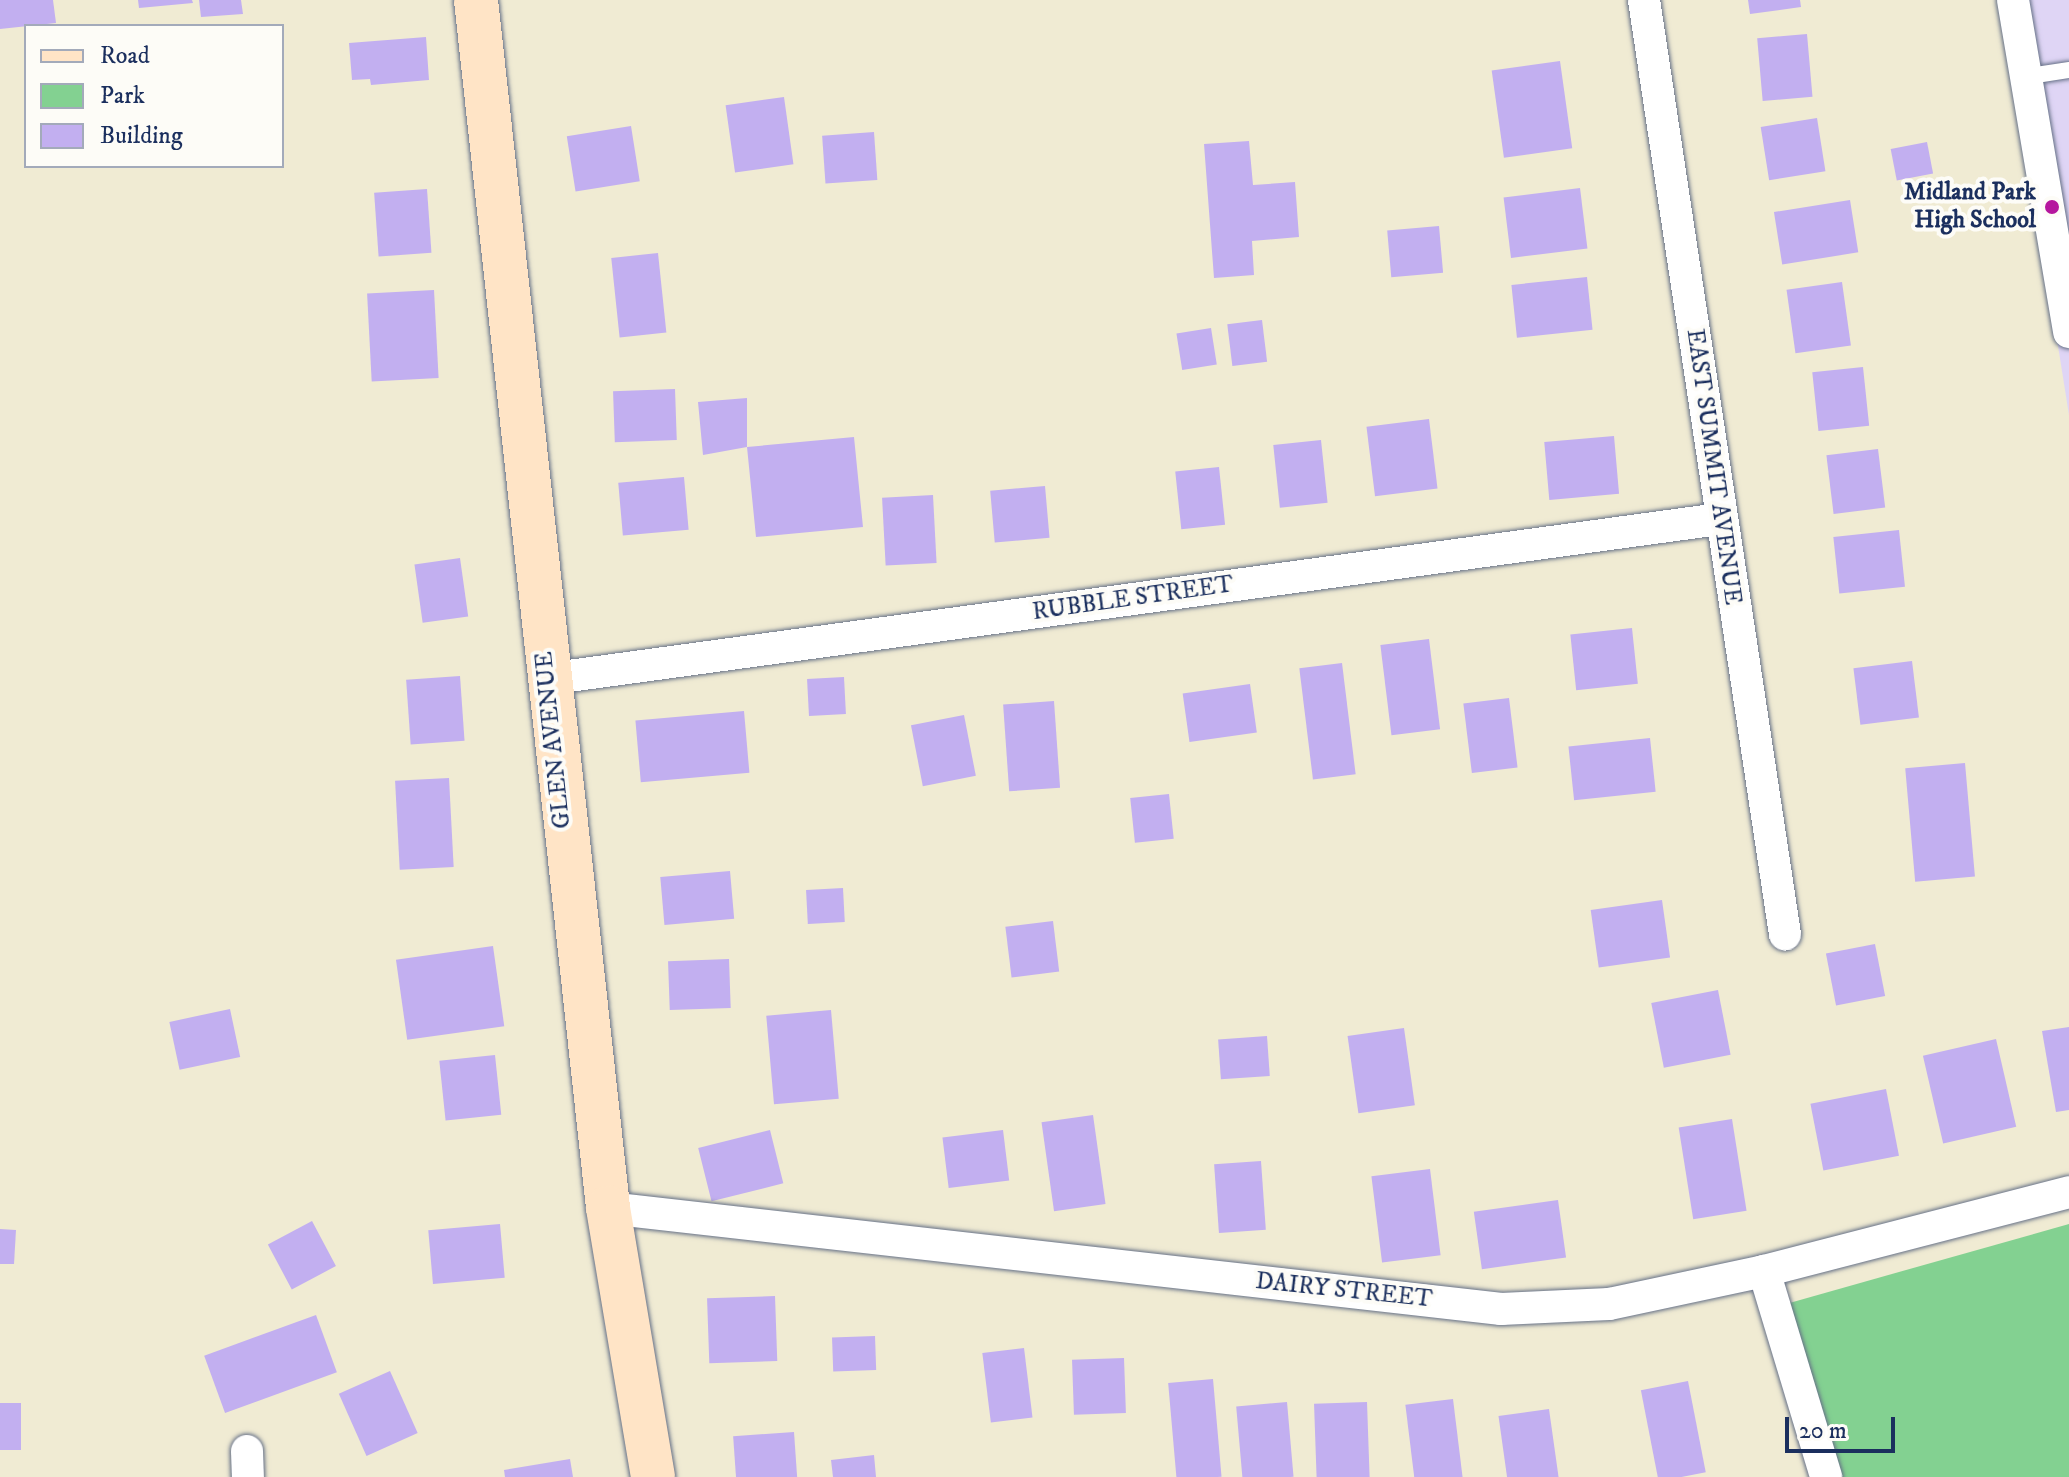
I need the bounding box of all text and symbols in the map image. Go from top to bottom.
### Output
legend [24,24,284,168]
text: Road [100,41,150,71]
text: Park [100,81,145,111]
text: Building [100,121,183,151]
place label: Midland Park High School [1904,179,2036,235]
marker: Midland Park High School [2043,198,2061,216]
street label: EAST SUMMIT AVENUE [1679,327,1747,607]
street label: RUBBLE STREET [1031,571,1235,627]
street label: GLEN AVENUE [530,650,578,830]
street label: DAIRY STREET [1254,1267,1434,1315]
scale bar [1789,1401,1899,1451]
text: 20 m [1799,1416,1847,1446]

